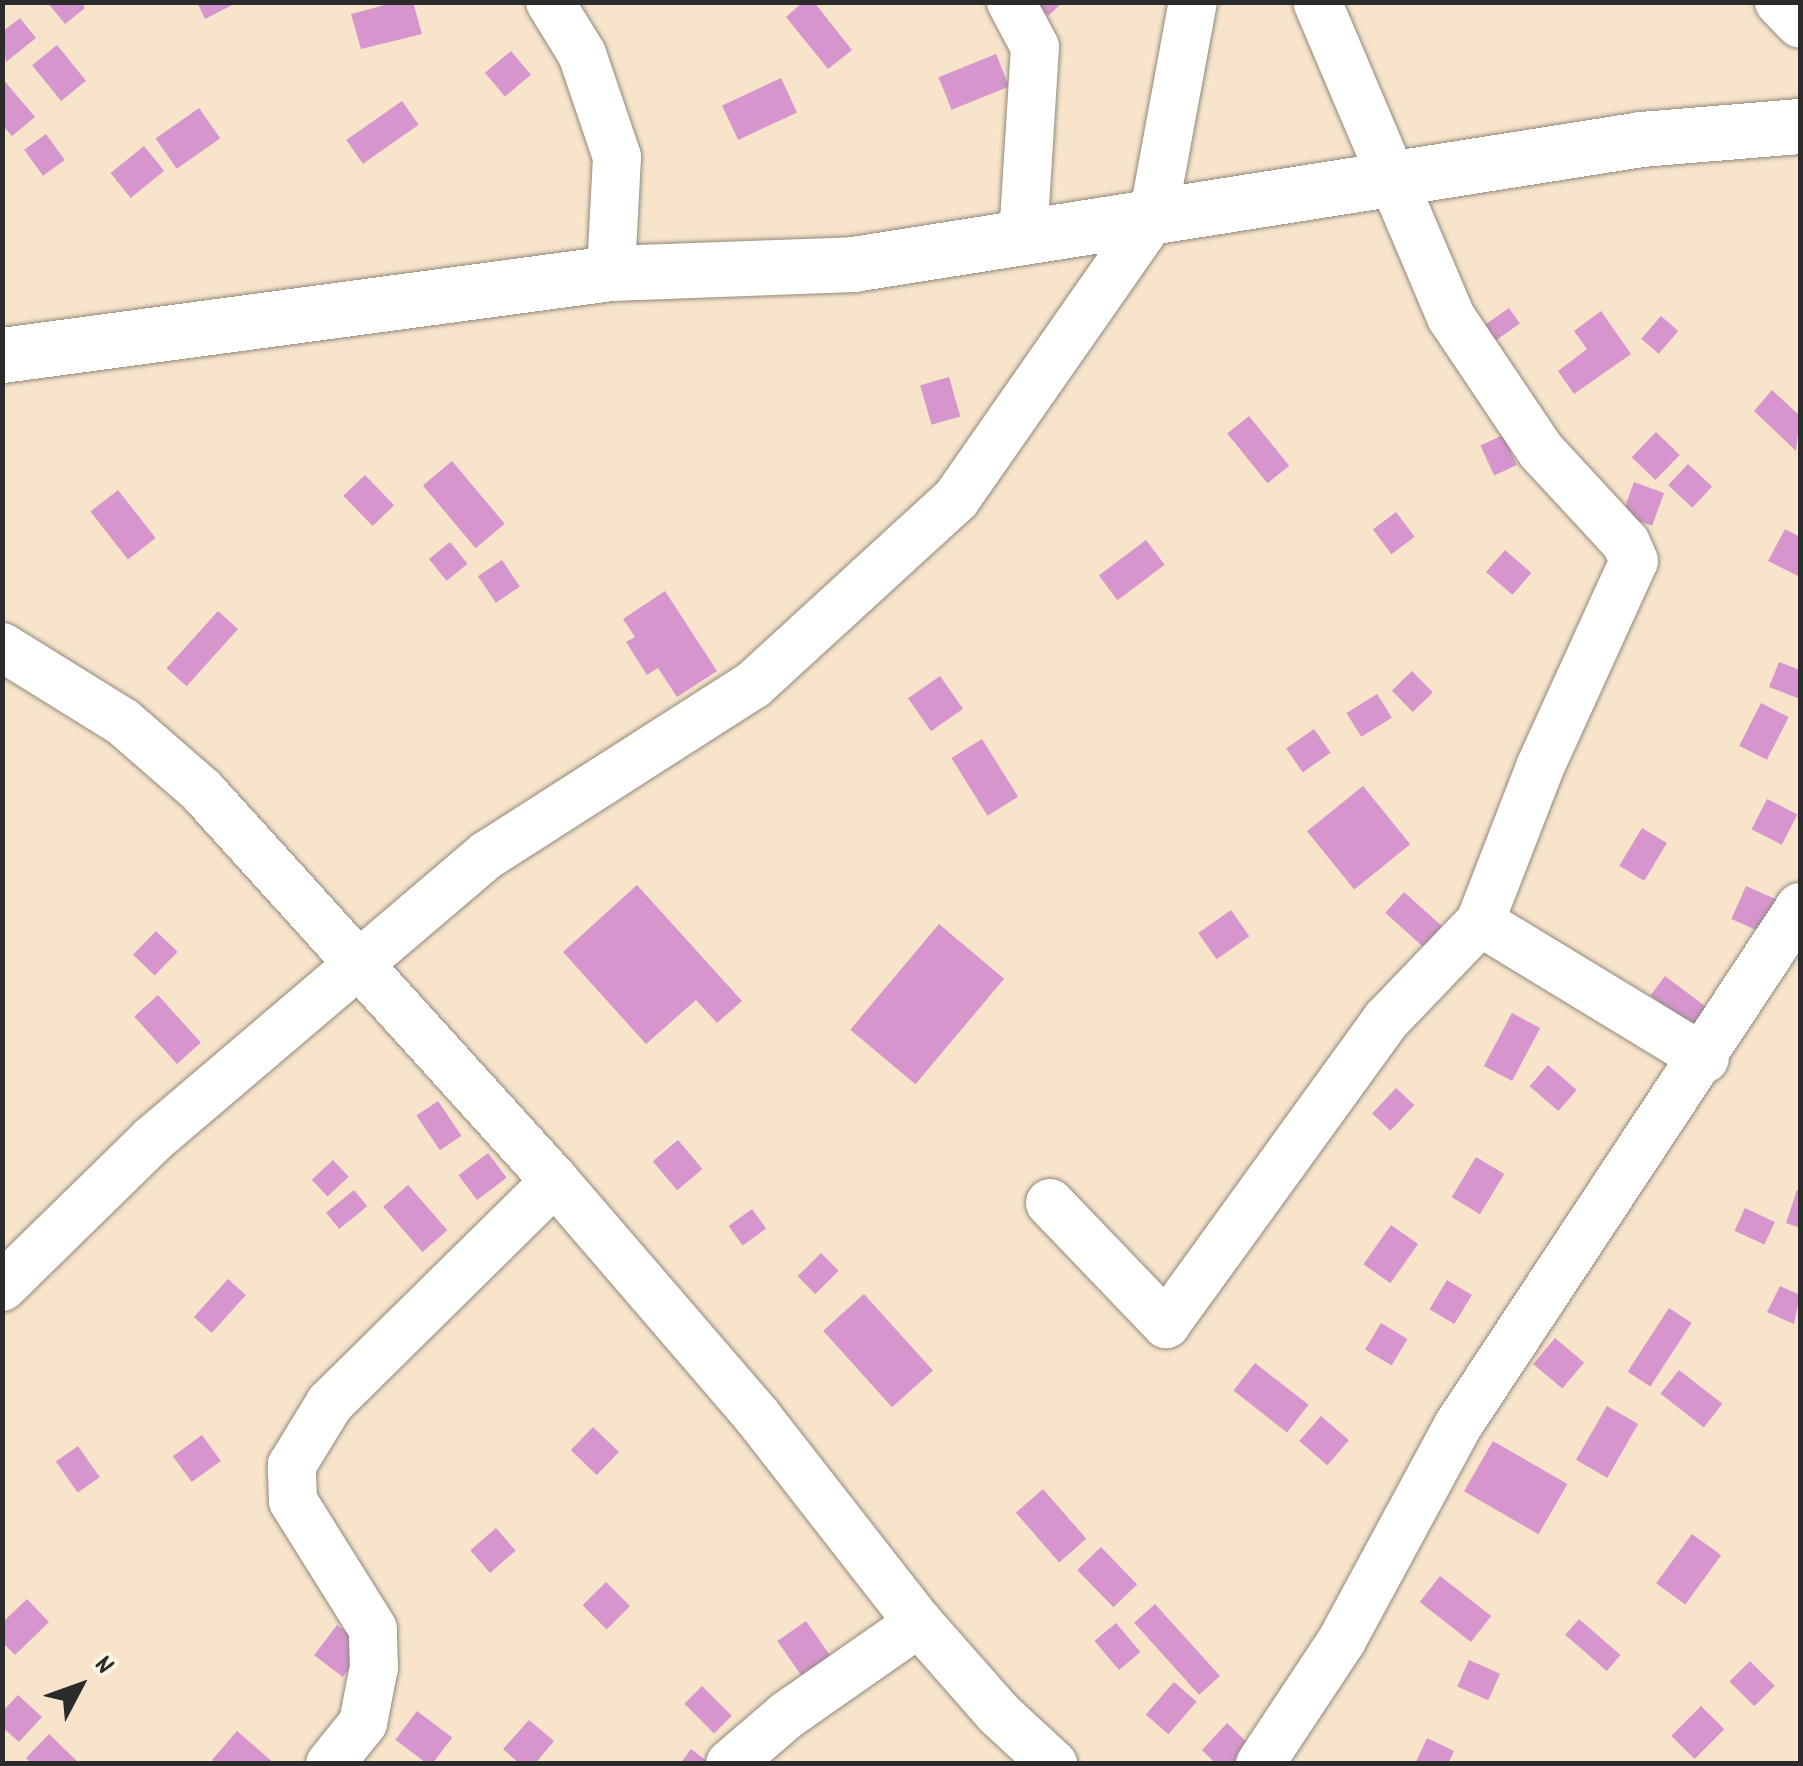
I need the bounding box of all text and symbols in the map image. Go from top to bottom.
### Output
north arrow [30,1636,130,1736]
text: N [83,1648,122,1685]

